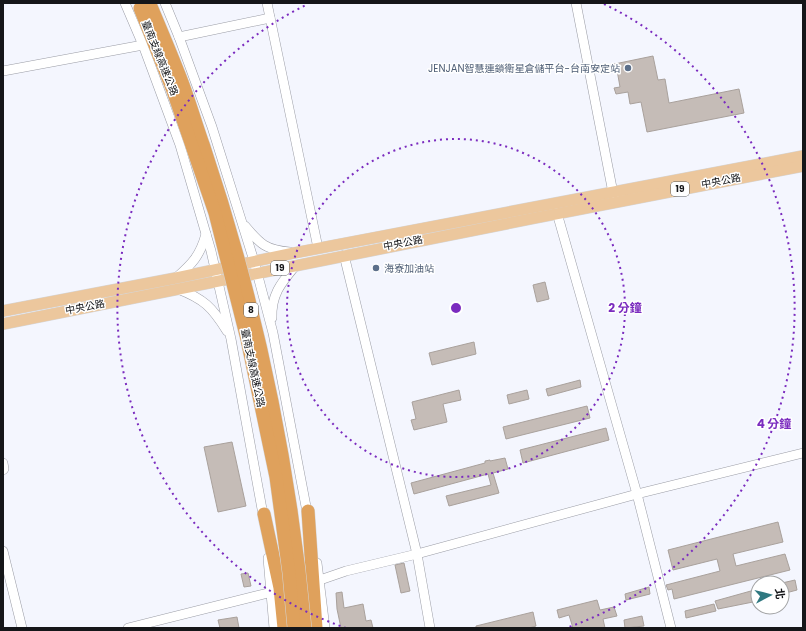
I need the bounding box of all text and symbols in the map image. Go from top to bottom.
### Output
street label: 臺南支線高速公路 [138,18,182,98]
place label: JENJAN智慧連鎖衛星倉儲平台-台南安定站 [428,61,620,76]
marker: JENJAN智慧連鎖衛星倉儲平台-台南安定站 [623,63,633,73]
street label: 中央公路 [700,170,742,192]
road number: 19 [671,182,689,196]
street label: 中央公路 [382,232,424,254]
road number: 19 [271,261,289,275]
place label: 海寮加油站 [384,261,434,276]
marker: 海寮加油站 [371,263,381,273]
street label: 中央公路 [64,296,106,318]
text: 2 分鐘 [608,299,642,316]
centre of rings [449,301,463,315]
road number: 8 [244,303,258,317]
street label: 臺南支線高速公路 [237,327,269,409]
text: 4 分鐘 [757,415,791,432]
north arrow [750,575,790,615]
text: 北 [771,587,789,600]

